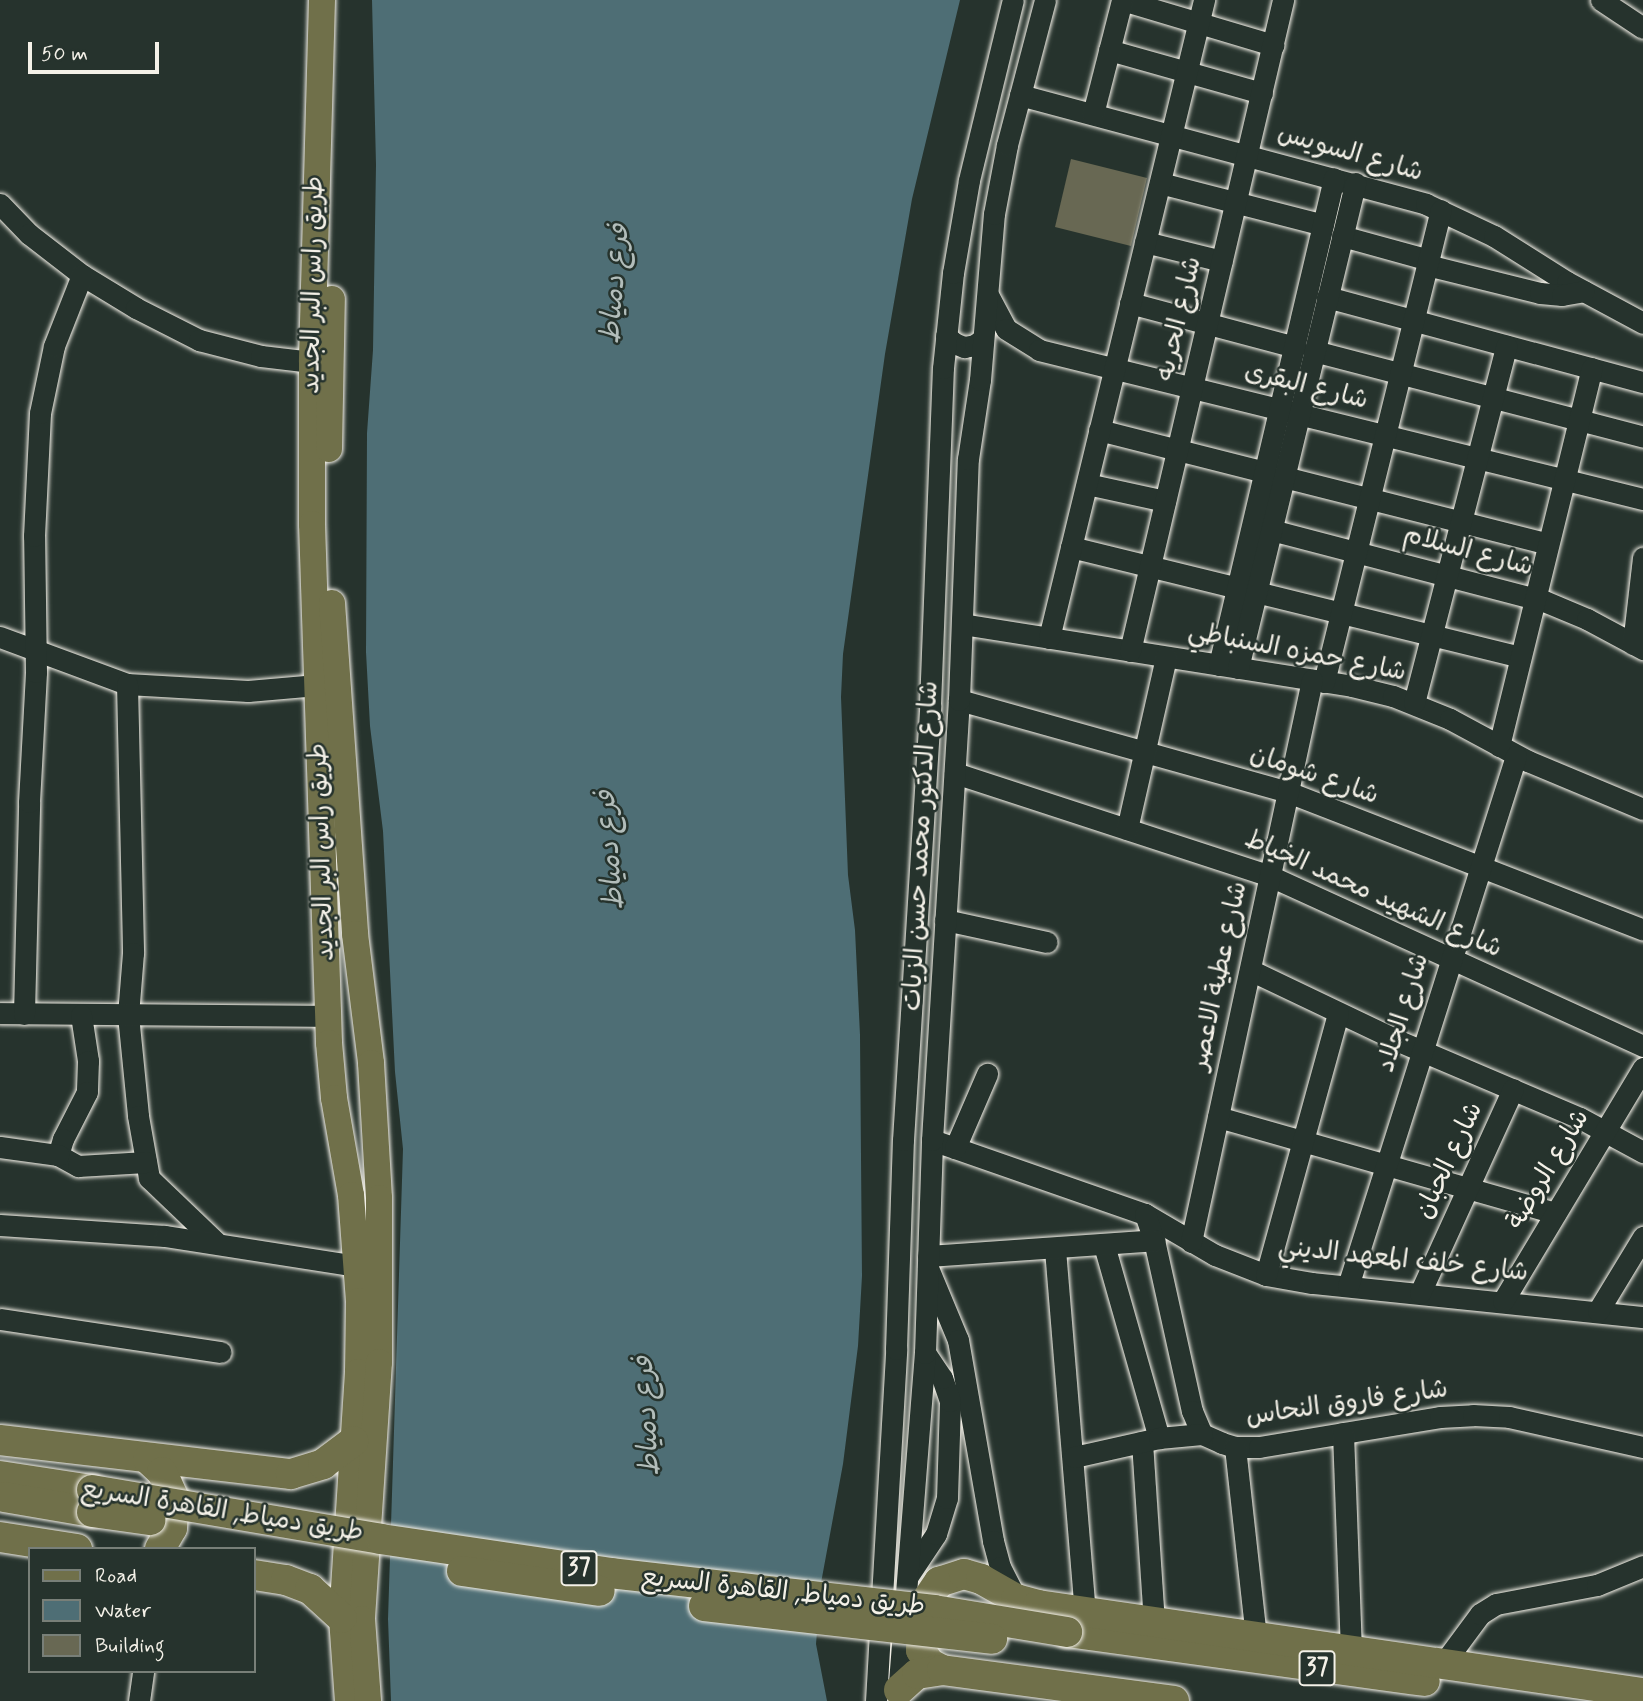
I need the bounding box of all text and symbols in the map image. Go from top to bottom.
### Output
scale bar [32,28,163,72]
text: 50 m [41,40,88,68]
street label: شارع السويس [1274,118,1426,190]
street label: طريق راس البر الجديد [297,176,331,394]
water label: فرع دمياط [594,223,638,345]
street label: شارع الحريه [1151,254,1209,384]
street label: شارع البقرى [1241,357,1371,417]
street label: شارع السلام [1400,520,1536,584]
street label: شارع حمزه السنباطي [1185,617,1409,689]
street label: شارع الدكتور محمد حسن الزيات [898,680,946,1012]
street label: شارع شومان [1246,739,1382,813]
street label: طريق راس البر الجديد [304,743,342,961]
water label: فرع دمياط [590,789,632,911]
street label: شارع الشهيد محمد الخياط [1240,824,1506,966]
street label: شارع عطية الاعصر [1185,879,1255,1073]
street label: شارع الجلاد [1371,950,1437,1076]
street label: شارع الحبان [1409,1098,1491,1224]
street label: شارع الروضة [1501,1104,1597,1236]
street label: شارع خلف المعهد الديني [1277,1232,1529,1290]
water label: فرع دمياط [628,1355,668,1477]
street label: شارع فاروق النحاس [1244,1374,1450,1434]
street label: طريق دمياط, القاهرة السريع [79,1474,365,1550]
legend [28,1547,256,1673]
road number: 37 [560,1548,598,1588]
text: Road [95,1562,137,1590]
street label: طريق دمياط, القاهرة السريع [639,1563,927,1623]
text: Water [95,1597,151,1625]
text: Building [95,1632,165,1660]
road number: 37 [1298,1648,1336,1688]

